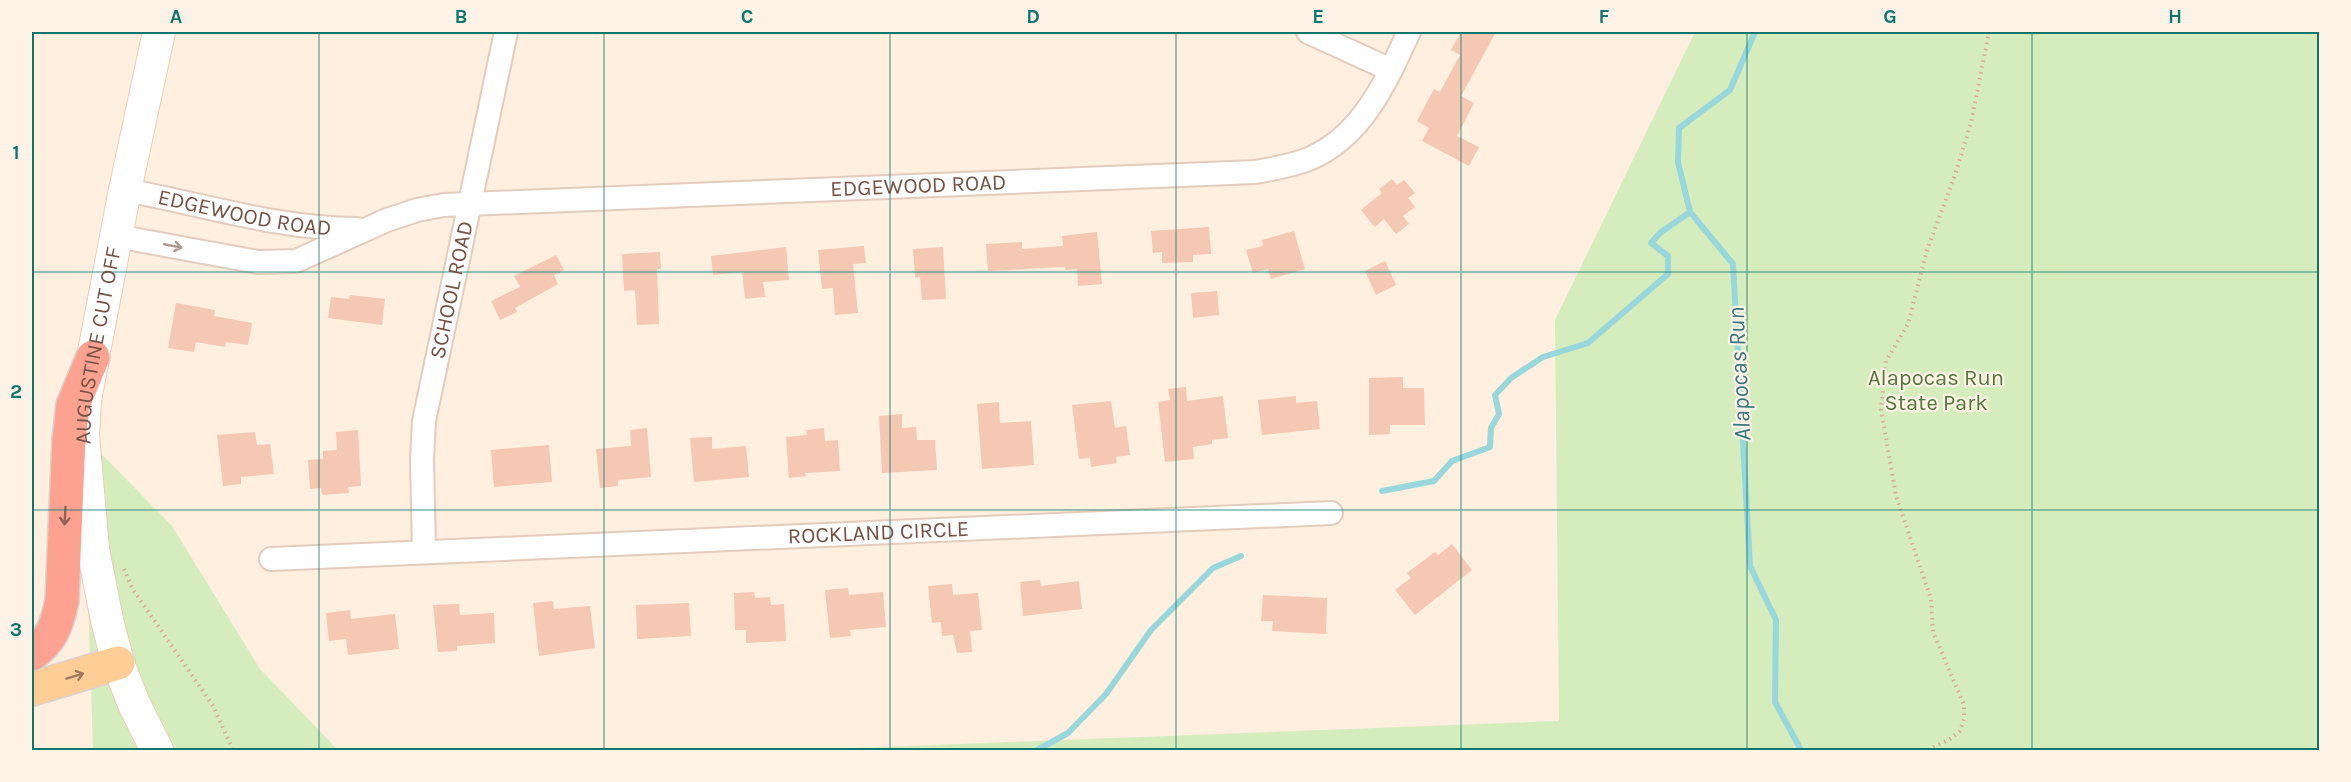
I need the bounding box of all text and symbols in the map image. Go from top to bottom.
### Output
text: A [170,5,183,28]
text: B [455,5,467,28]
text: C [741,5,753,28]
text: D [1026,5,1040,28]
text: E [1312,5,1324,28]
text: F [1599,5,1610,28]
text: G [1883,5,1897,28]
text: H [2168,5,2182,28]
text: 1 [12,141,20,164]
street label: EDGEWOOD ROAD [830,169,1007,202]
street label: EDGEWOOD ROAD [155,184,332,241]
street label: SCHOOL ROAD [424,219,479,361]
one-way arrow [163,241,183,252]
street label: AUGUSTINE CUT OFF [70,245,127,446]
water label: Alapocas Run [1722,306,1756,442]
park label: Alapocas Run State Park [1868,365,2004,416]
text: 2 [10,380,22,403]
one-way arrow [60,506,71,526]
street label: ROCKLAND CIRCLE [787,516,970,550]
text: 3 [10,618,22,641]
one-way arrow [65,670,84,681]

